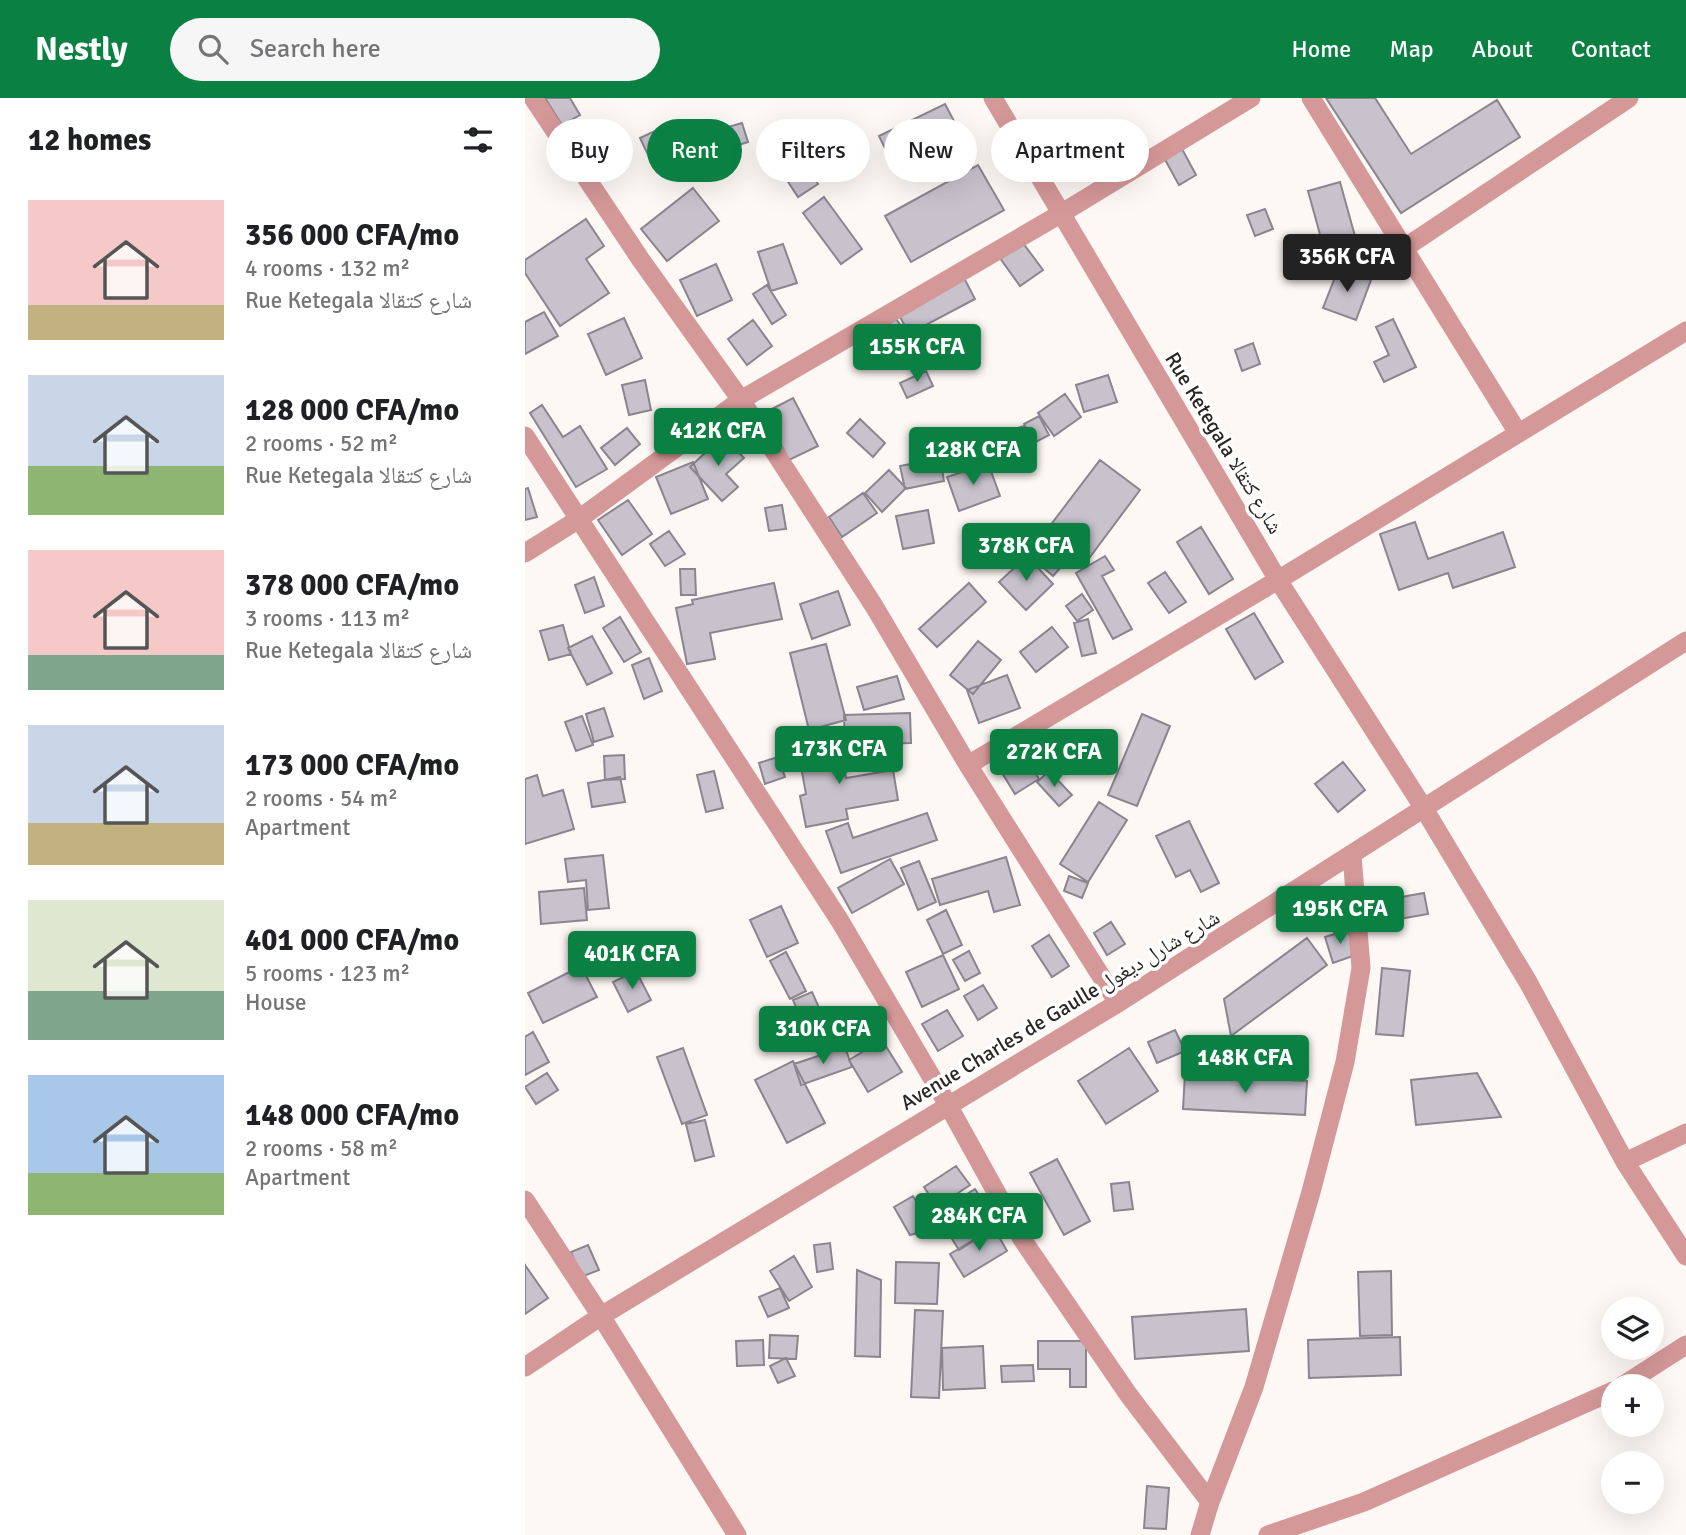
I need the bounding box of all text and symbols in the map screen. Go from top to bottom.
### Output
search box [170,18,660,81]
text: Nestly [35,29,128,70]
icon: search [194,30,232,68]
text: Search here [250,33,381,65]
text: Home [1291,34,1351,64]
text: Map [1389,34,1434,64]
text: About [1472,34,1533,64]
text: Contact [1571,34,1651,64]
chip: Buy [546,119,633,182]
chip: Rent [647,119,742,182]
chip: Filters [756,119,870,182]
chip: New [884,119,977,182]
chip: Apartment [991,119,1149,182]
icon: filters [459,121,497,159]
text: 12 homes [28,122,151,159]
text: 356 000 CFA/mo [245,217,459,254]
icon: home [84,228,168,312]
pin: 356K CFA [1275,234,1419,294]
text: 356K CFA [1299,242,1395,271]
text: 4 rooms · 132 m² [245,254,410,283]
text: Rue Ketegala شارع كتقالا [245,286,472,315]
pin: 155K CFA [845,324,989,384]
text: 155K CFA [869,332,965,361]
street label: Rue Ketegala شارع كتقالا [1159,347,1289,539]
text: 128 000 CFA/mo [245,392,459,429]
icon: home [84,403,168,487]
pin: 412K CFA [646,408,790,468]
text: 412K CFA [670,416,766,445]
pin: 128K CFA [901,428,1045,487]
text: 2 rooms · 52 m² [245,429,398,458]
text: 128K CFA [925,435,1021,464]
text: Rue Ketegala شارع كتقالا [245,461,472,490]
pin: 378K CFA [954,524,1098,583]
text: 378K CFA [978,531,1074,560]
text: 378 000 CFA/mo [245,567,459,604]
icon: home [84,578,168,662]
text: 3 rooms · 113 m² [245,604,410,633]
text: Rue Ketegala شارع كتقالا [245,636,472,665]
pin: 173K CFA [767,726,911,786]
pin: 272K CFA [982,730,1126,789]
text: 173K CFA [791,734,887,763]
text: 272K CFA [1006,737,1102,766]
text: 173 000 CFA/mo [245,747,459,784]
icon: home [84,753,168,837]
text: 2 rooms · 54 m² [245,784,398,813]
text: Apartment [245,813,350,842]
pin: 195K CFA [1268,886,1412,946]
text: 195K CFA [1292,894,1388,923]
street label: Avenue Charles de Gaulle شارع شارل ديغول [896,904,1224,1116]
text: 401 000 CFA/mo [245,922,459,959]
icon: home [84,928,168,1012]
pin: 401K CFA [560,932,704,991]
text: 401K CFA [584,939,680,968]
text: 5 rooms · 123 m² [245,959,410,988]
text: House [245,988,307,1017]
pin: 310K CFA [751,1006,895,1066]
text: 310K CFA [775,1014,871,1043]
pin: 148K CFA [1173,1035,1317,1095]
text: 148K CFA [1197,1043,1293,1072]
text: 148 000 CFA/mo [245,1097,459,1134]
icon: home [84,1103,168,1187]
text: 2 rooms · 58 m² [245,1134,398,1163]
text: Apartment [245,1163,350,1192]
pin: 284K CFA [907,1194,1051,1253]
text: 284K CFA [931,1201,1027,1230]
map controls [1601,1297,1664,1514]
button: layers [1601,1297,1664,1360]
button: + [1601,1374,1664,1437]
button: − [1601,1451,1664,1514]

